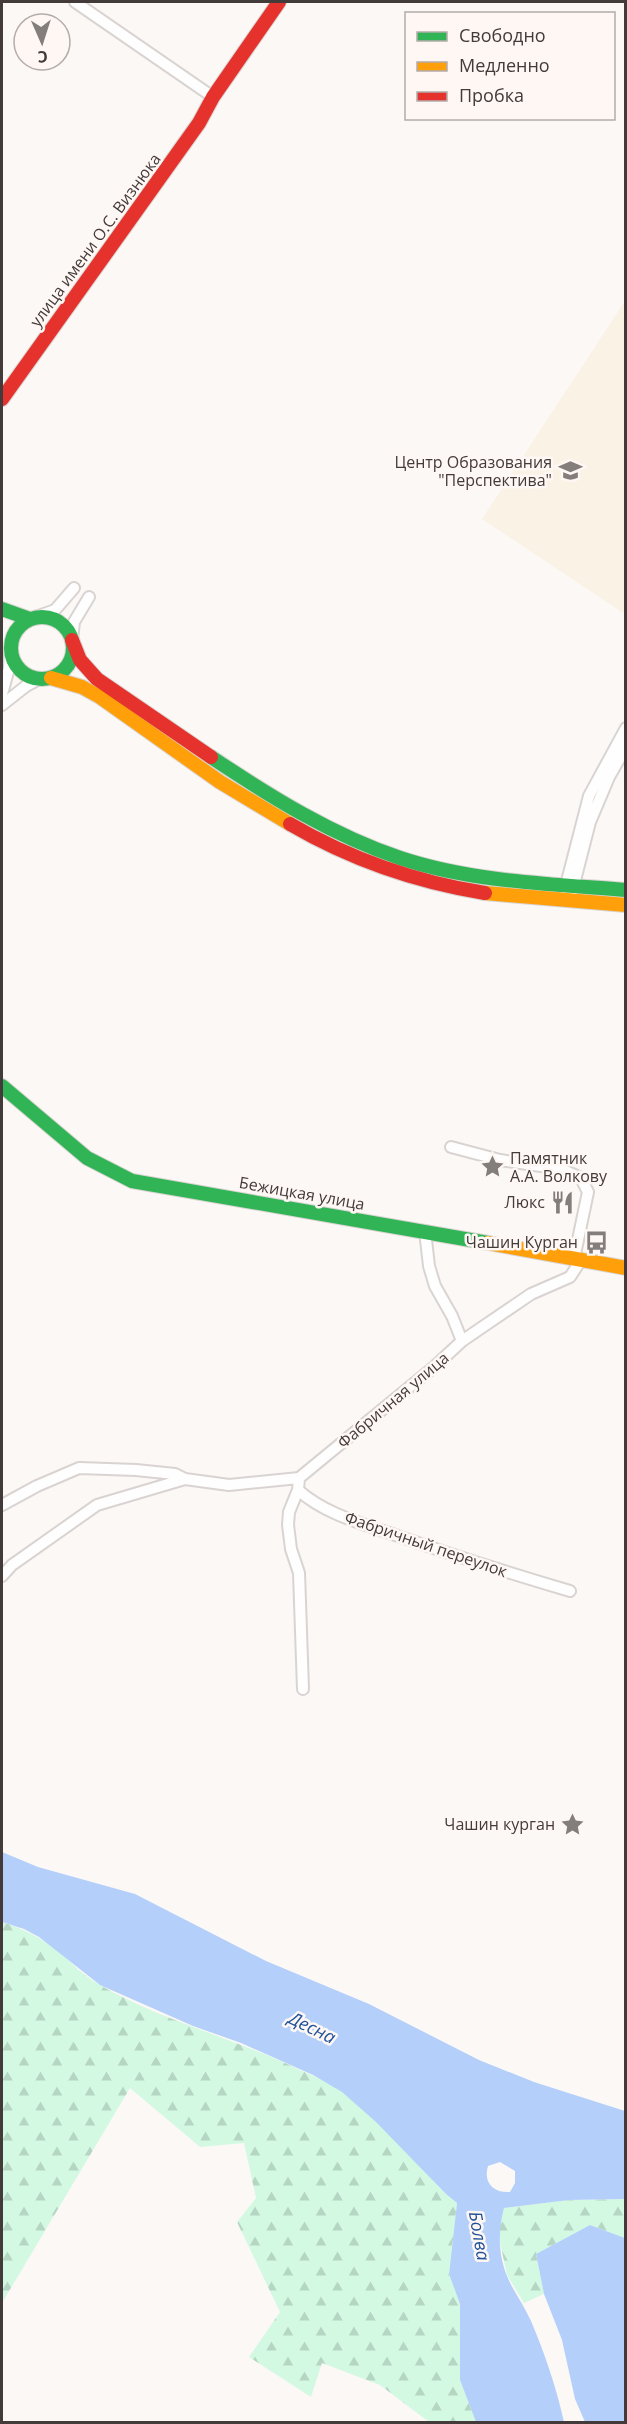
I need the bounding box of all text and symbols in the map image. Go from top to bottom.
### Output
north arrow [12,12,72,72]
legend [405,12,615,120]
text: Свободно [459,23,546,47]
text: С [37,46,48,68]
text: Медленно [459,53,550,77]
text: Пробка [459,83,524,107]
street label: улица имени О.С. Визнюка [24,149,166,331]
place label: Центр Образования "Перспектива" [394,451,552,491]
school or university icon: Центр Образования "Перспектива" [557,458,583,484]
place label: Памятник А.А. Волкову [510,1147,608,1187]
place icon: Памятник А.А. Волкову [479,1154,505,1180]
street label: Бежицкая улица [237,1171,367,1215]
restaurant icon: Люкс [550,1189,576,1215]
place label: Люкс [505,1191,545,1213]
bus stop icon: Чашин Курган [583,1229,609,1255]
place label: Чашин Курган [466,1231,578,1253]
street label: Фабричная улица [333,1347,453,1453]
street label: Фабричный переулок [342,1506,511,1582]
place icon: Чашин курган [560,1811,586,1837]
place label: Чашин курган [444,1813,555,1835]
water label: Десна [283,2005,340,2049]
water label: Болва [464,2209,496,2262]

